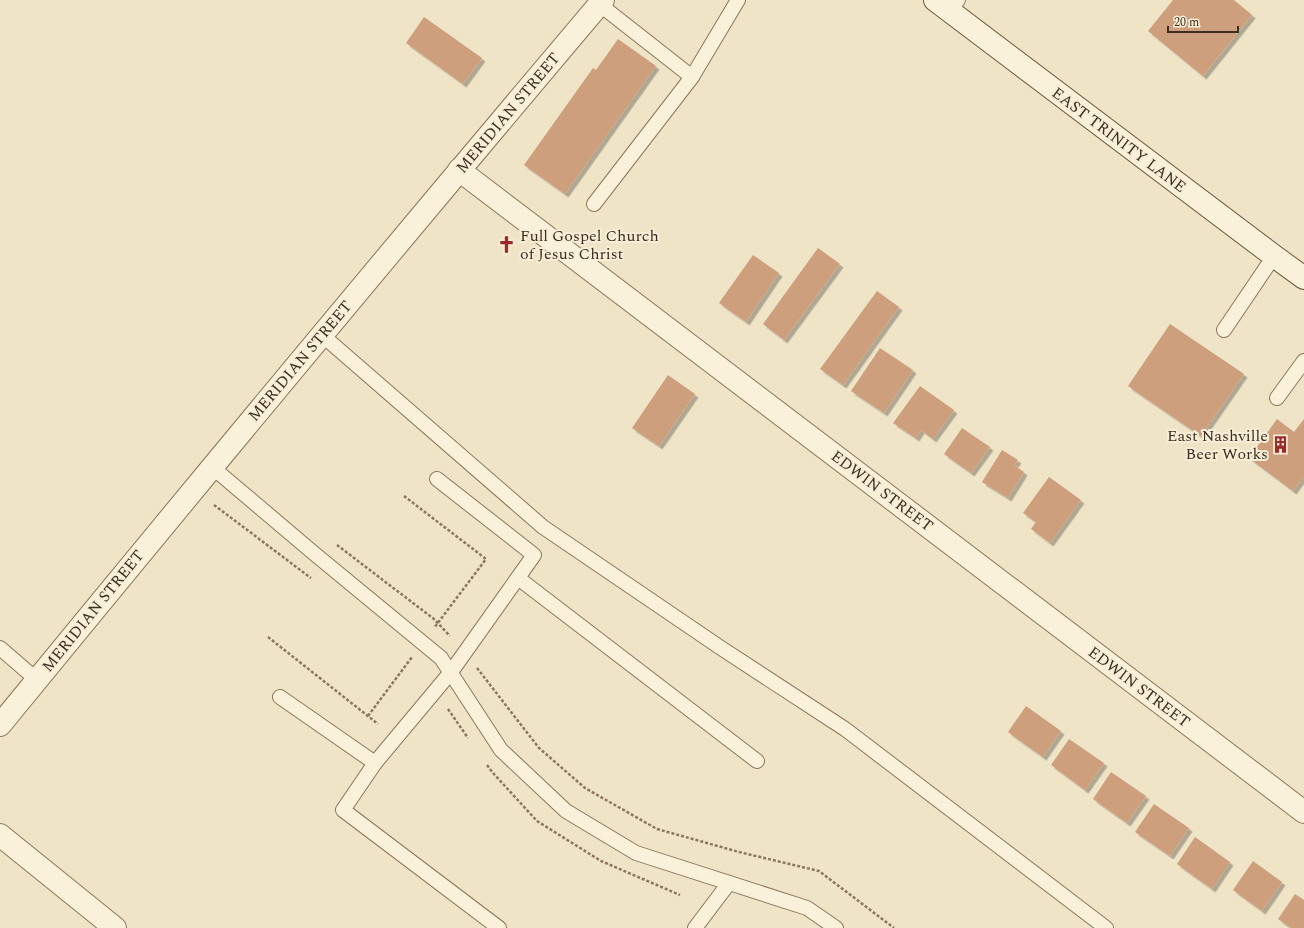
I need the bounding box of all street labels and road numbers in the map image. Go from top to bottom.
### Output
street label: MERIDIAN STREET [450,47,566,179]
street label: EAST TRINITY LANE [1047,81,1191,199]
street label: MERIDIAN STREET [242,295,358,427]
street label: EDWIN STREET [826,444,938,538]
street label: MERIDIAN STREET [36,544,150,677]
street label: EDWIN STREET [1083,640,1195,734]

